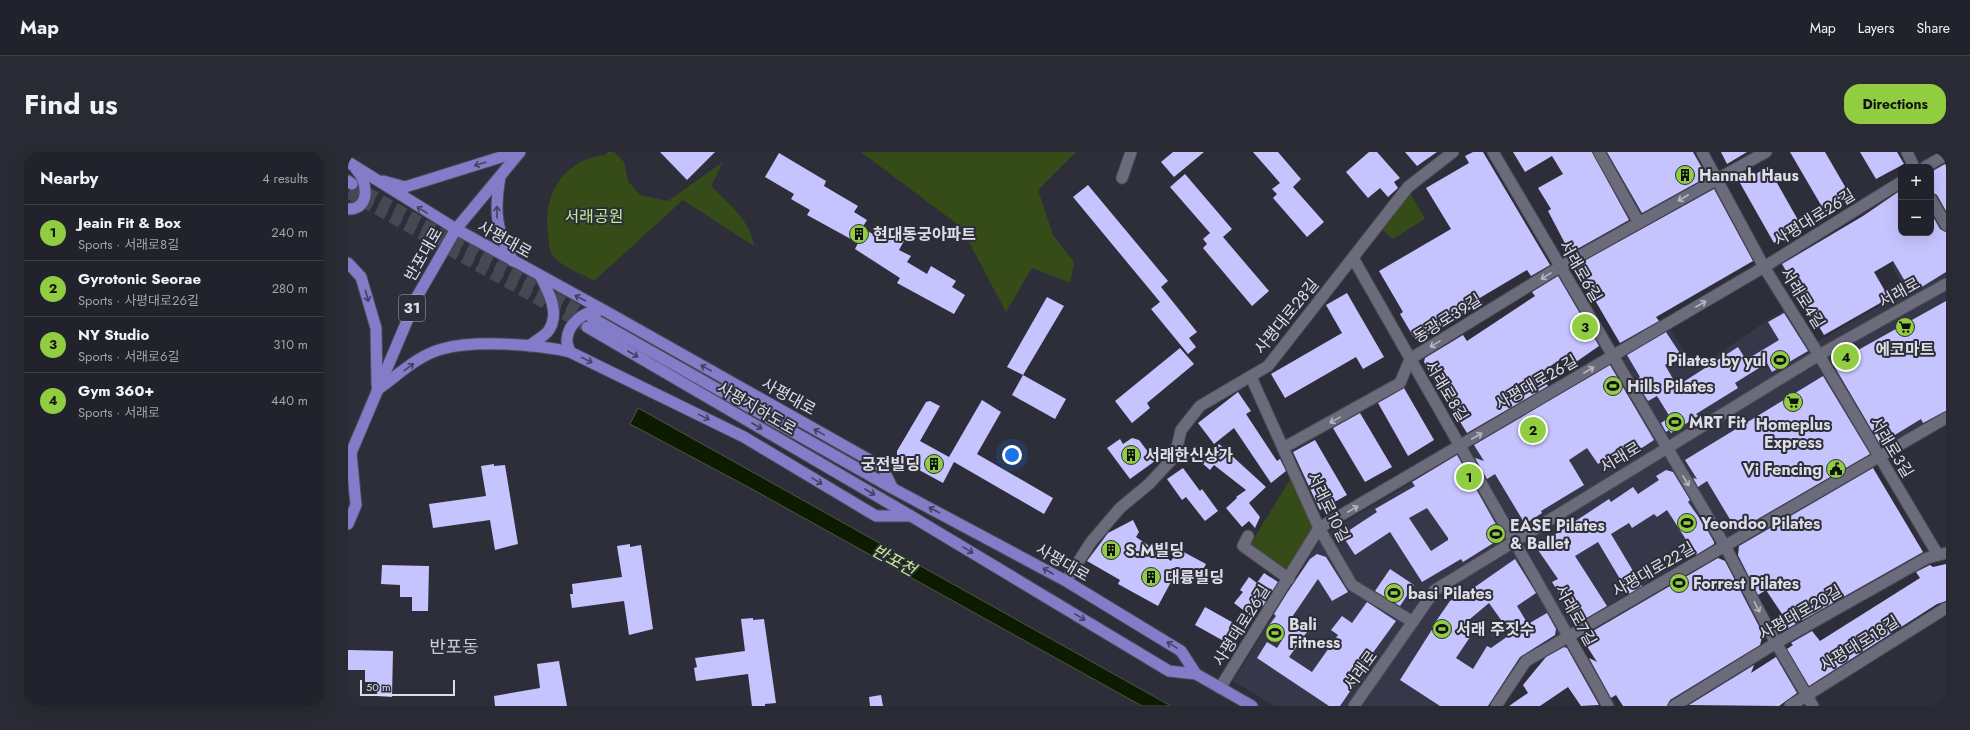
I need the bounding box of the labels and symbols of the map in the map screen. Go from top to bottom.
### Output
one-way arrow [474,160,486,168]
building icon: Hannah Haus [1674,164,1696,186]
place label: Hannah Haus [1699,164,1799,187]
street label: 사평대로26길 [1769,183,1859,252]
one-way arrow [1677,195,1689,203]
one-way arrow [416,205,428,213]
park label: 서래공원 [565,205,623,228]
one-way arrow [493,206,501,219]
street label: 사평대로 [473,215,536,264]
street label: 반포대로 [399,223,448,286]
building icon: 현대동궁아파트 [848,223,870,245]
place label: 현대동궁아파트 [873,223,976,246]
street label: 서래로6길 [1554,236,1608,306]
street label: 서래로4길 [1775,263,1830,333]
one-way arrow [1541,272,1552,280]
street label: 서래로 [1874,272,1924,313]
street label: 사평대로28길 [1249,274,1324,359]
street label: 동광로39길 [1409,288,1486,349]
one-way arrow [364,289,371,302]
one-way arrow [575,293,587,301]
road number: 31 [399,295,425,321]
one-way arrow [1695,299,1707,307]
pin: 3 [1572,312,1598,342]
supermarket icon: 에코마트 [1894,316,1916,338]
place label: 에코마트 [1876,338,1935,361]
one-way arrow [1430,340,1441,348]
pin: 4 [1833,342,1859,372]
street label: 사평대로26길 [1491,349,1582,415]
place label: Pilates by yul [1668,349,1766,372]
sports icon: Pilates by yul [1769,349,1791,371]
one-way arrow [627,350,639,358]
street label: 서래로8길 [1419,356,1474,426]
one-way arrow [581,357,593,364]
one-way arrow [403,363,414,371]
one-way arrow [700,363,712,371]
one-way arrow [1583,365,1595,373]
street label: 사평대로 [757,372,820,421]
sports icon: Hills Pilates [1602,375,1624,397]
place label: Hills Pilates [1627,375,1714,398]
street label: 사평지하도로 [713,376,801,441]
supermarket icon: Homeplus Express [1782,391,1804,413]
sports icon: MRT Fit [1664,411,1686,433]
place label: MRT Fit [1689,411,1747,434]
street label: 서래로3길 [1864,412,1919,482]
place label: Homeplus Express [1756,413,1831,454]
one-way arrow [697,414,709,421]
pin: 2 [1520,415,1546,445]
one-way arrow [1329,416,1341,424]
one-way arrow [751,423,763,431]
one-way arrow [813,427,825,435]
one-way arrow [1471,431,1483,439]
street label: 서래로 [1595,436,1645,479]
building icon: 서래한신상가 [1120,444,1142,466]
place label: 서래한신상가 [1145,444,1234,467]
your location [1002,445,1022,465]
place label: 궁전빌딩 [861,453,920,476]
building icon: 궁전빌딩 [923,453,945,475]
place label: Vi Fencing [1742,458,1822,481]
public building icon: Vi Fencing [1825,458,1847,480]
pin: 1 [1456,462,1482,492]
street label: 서래로10길 [1302,468,1355,546]
one-way arrow [1683,475,1691,487]
one-way arrow [811,477,823,485]
one-way arrow [864,488,876,496]
one-way arrow [1347,504,1359,512]
one-way arrow [928,505,940,513]
sports icon: Yeondoo Pilates [1676,512,1698,534]
place label: Yeondoo Pilates [1700,512,1820,535]
place label: EASE Pilates & Ballet [1510,514,1605,555]
sports icon: EASE Pilates & Ballet [1485,523,1507,545]
street label: 사평대로22길 [1608,537,1699,602]
water label: 반포천 [868,538,922,583]
street label: 사평대로 [1031,538,1094,587]
building icon: S.M빌딩 [1100,539,1122,561]
place label: S.M빌딩 [1125,539,1184,562]
one-way arrow [962,546,973,554]
building icon: 대륭빌딩 [1140,566,1162,588]
place label: 대륭빌딩 [1165,566,1224,589]
one-way arrow [1042,567,1054,575]
sports icon: Forrest Pilates [1668,572,1690,594]
place label: Forrest Pilates [1693,572,1799,595]
street label: 사평대로20길 [1755,579,1846,645]
street label: 사평대로26길 [1207,580,1276,670]
street label: 서래로7길 [1549,580,1602,650]
sports icon: basi Pilates [1383,582,1405,604]
place label: basi Pilates [1408,582,1492,605]
one-way arrow [1754,600,1761,612]
street label: 사평대로18길 [1815,610,1903,677]
place label: Bali Fitness [1289,613,1340,654]
one-way arrow [1074,614,1086,622]
sports icon: 서래 주짓수 [1431,618,1453,640]
place label: 서래 주짓수 [1456,618,1535,641]
sports icon: Bali Fitness [1264,622,1286,644]
district label: 반포동 [429,634,479,660]
one-way arrow [1167,641,1178,649]
street label: 서래로 [1338,645,1383,695]
scale bar [360,678,455,697]

